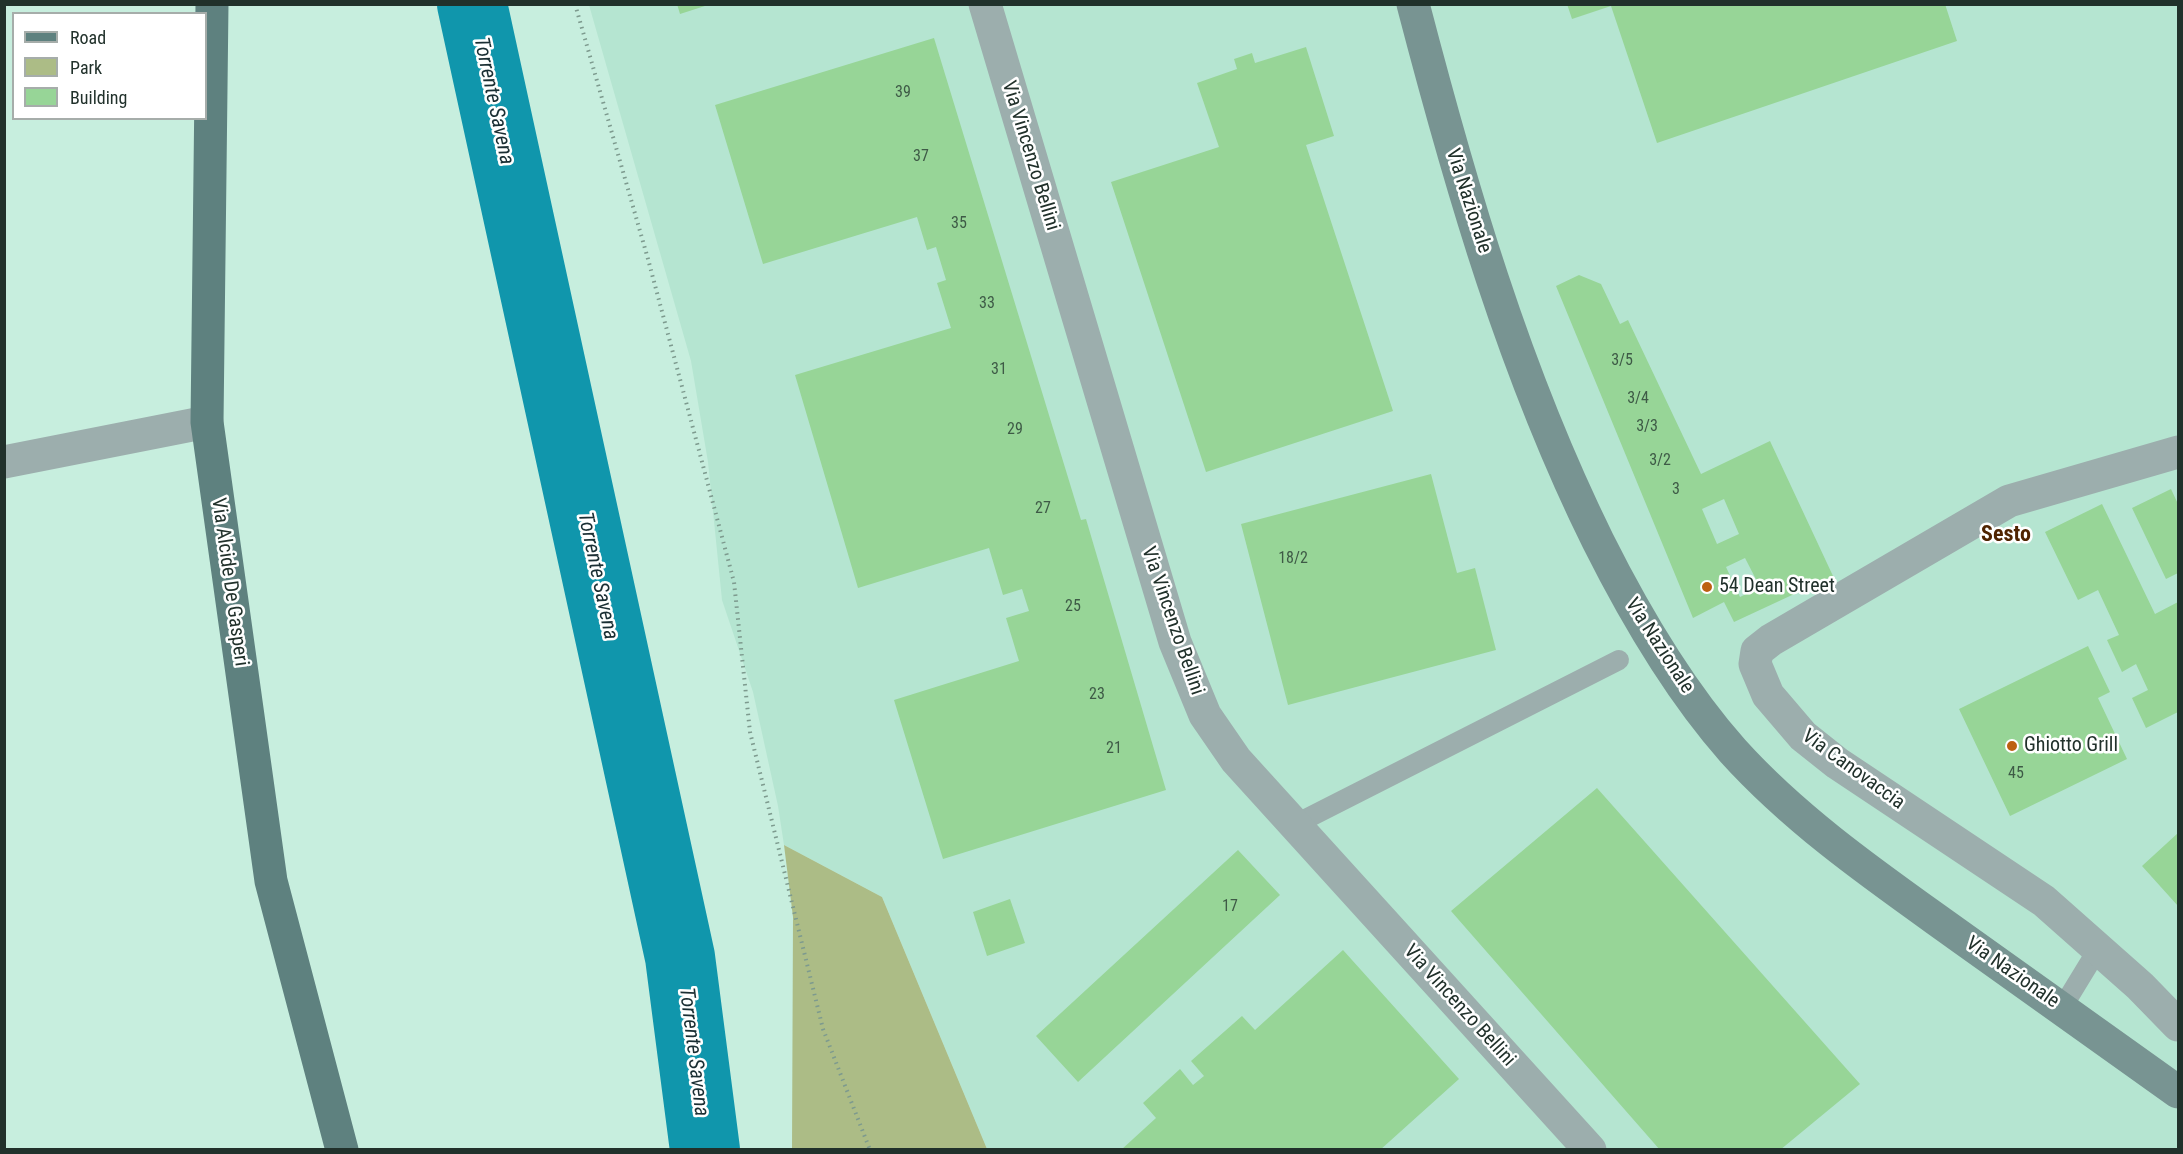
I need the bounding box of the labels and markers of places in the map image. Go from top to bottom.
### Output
place label: 54 Dean Street [1719,575,1835,599]
marker: 54 Dean Street [1700,580,1714,594]
place label: Ghiotto Grill [2024,734,2118,758]
marker: Ghiotto Grill [2005,739,2019,753]

